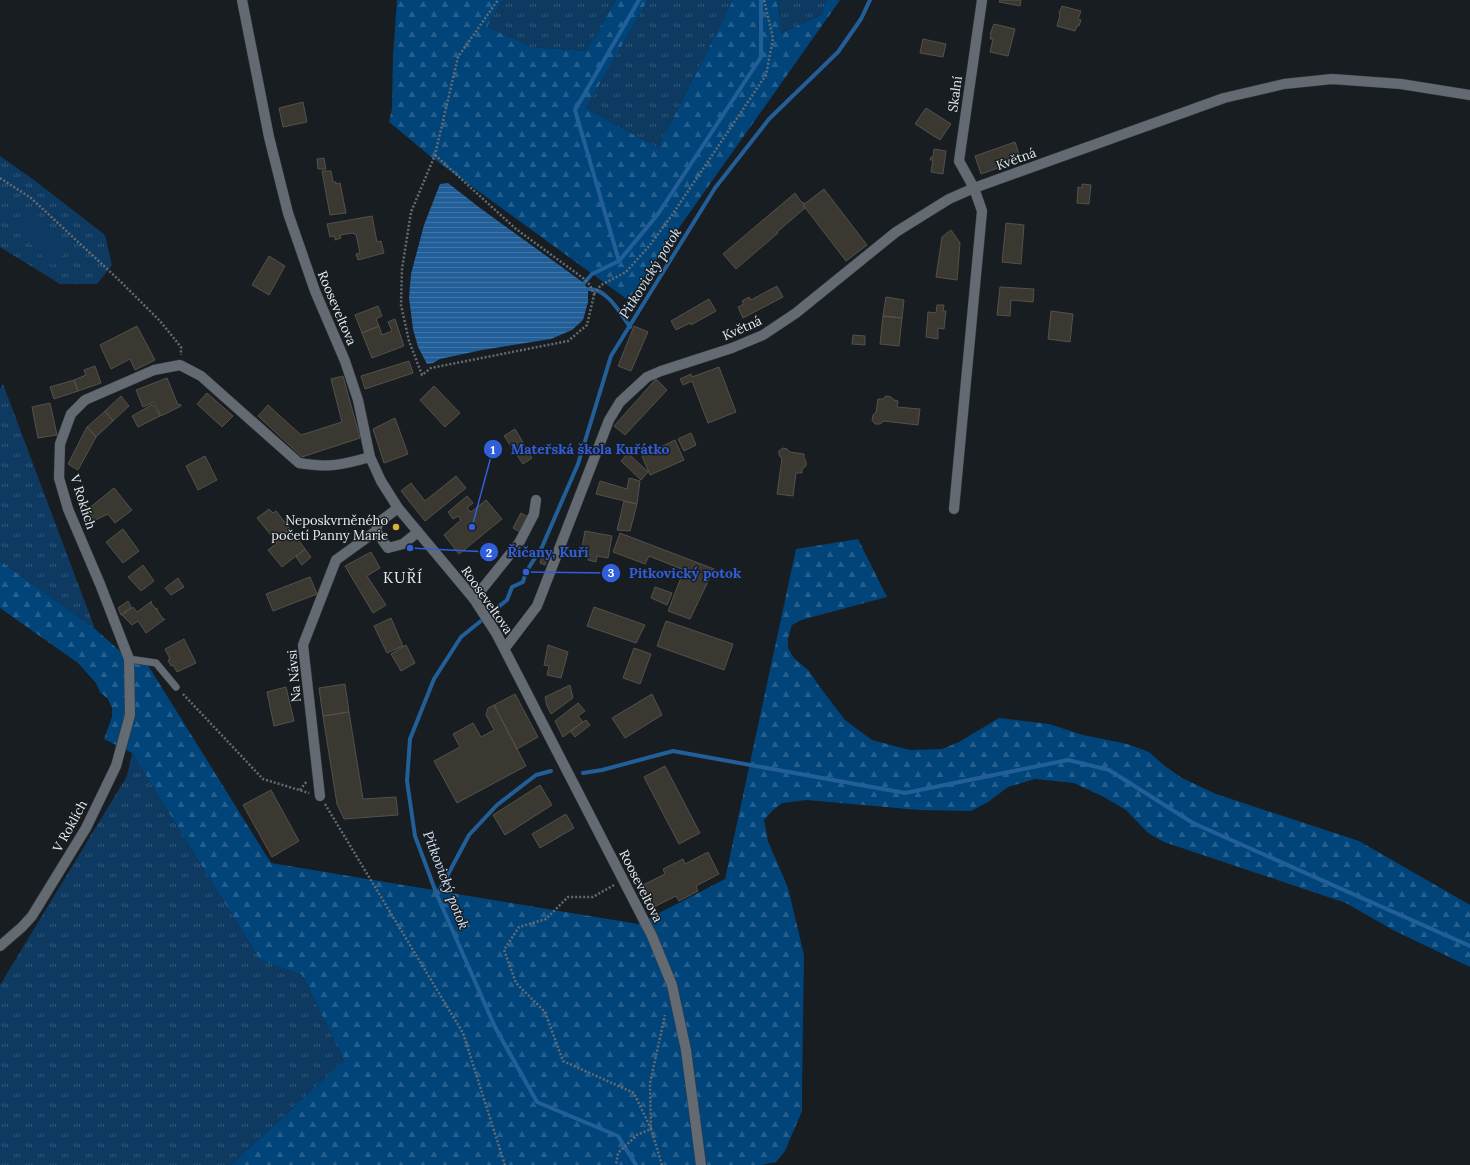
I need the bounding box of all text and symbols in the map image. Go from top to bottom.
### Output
street label: Skalní [944,75,966,113]
street label: Květná [994,144,1039,174]
water label: Pitkovický potok [615,224,685,322]
street label: Rooseveltova [314,268,360,348]
street label: Květná [720,312,765,344]
callout: Mateřská škola Kuřátko [483,436,677,462]
text: Mateřská škola Kuřátko [511,440,669,458]
text: 1 [491,442,496,457]
street label: V Roklích [66,472,100,532]
place label: Neposkvrněného početí Panny Marie [271,512,388,544]
marker: Neposkvrněného početí Panny Marie [391,522,401,532]
callout: Říčany, Kuří [479,539,597,565]
text: Říčany, Kuří [507,543,589,561]
text: 2 [486,545,492,560]
callout: Pitkovický potok [601,560,749,586]
street label: Rooseveltova [457,563,517,637]
text: Pitkovický potok [629,564,742,582]
text: 3 [608,565,615,580]
district label: KUŘÍ [383,568,423,587]
street label: Na Návsi [283,649,305,703]
street label: V Roklích [48,797,91,856]
water label: Pitkovický potok [419,828,473,932]
street label: Rooseveltova [615,847,667,925]

